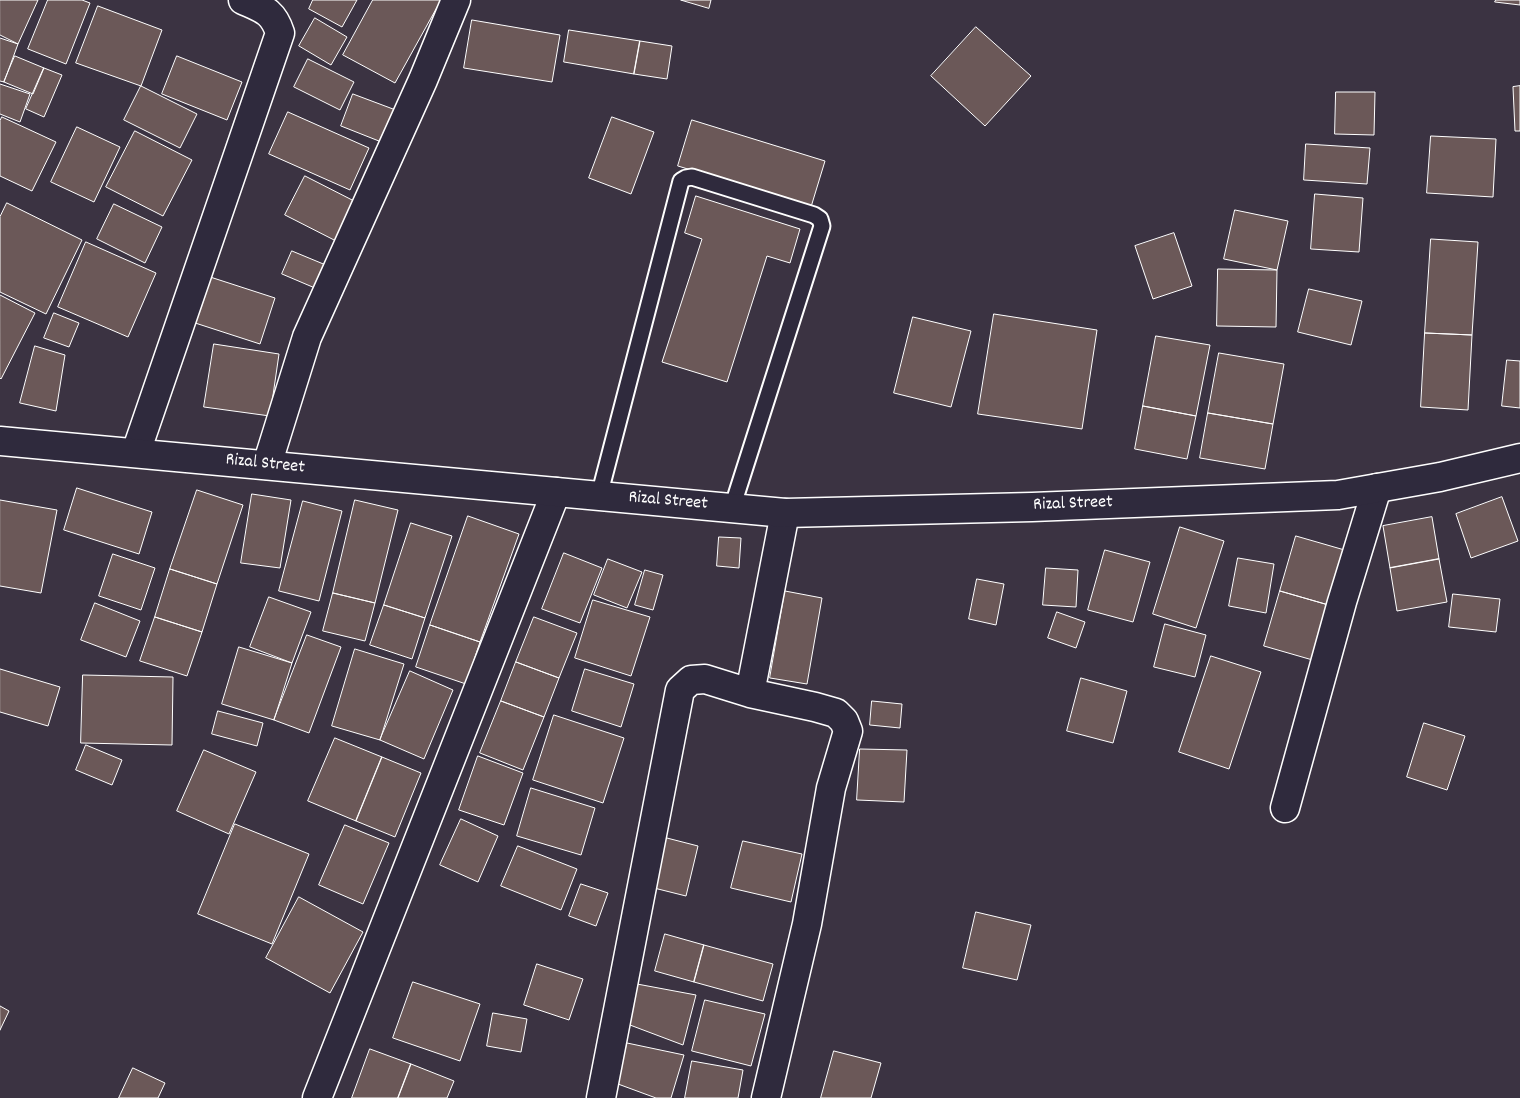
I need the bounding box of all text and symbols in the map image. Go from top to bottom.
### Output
street label: Rizal Street [224,450,306,480]
street label: Rizal Street [627,488,709,516]
street label: Rizal Street [1033,493,1113,517]

